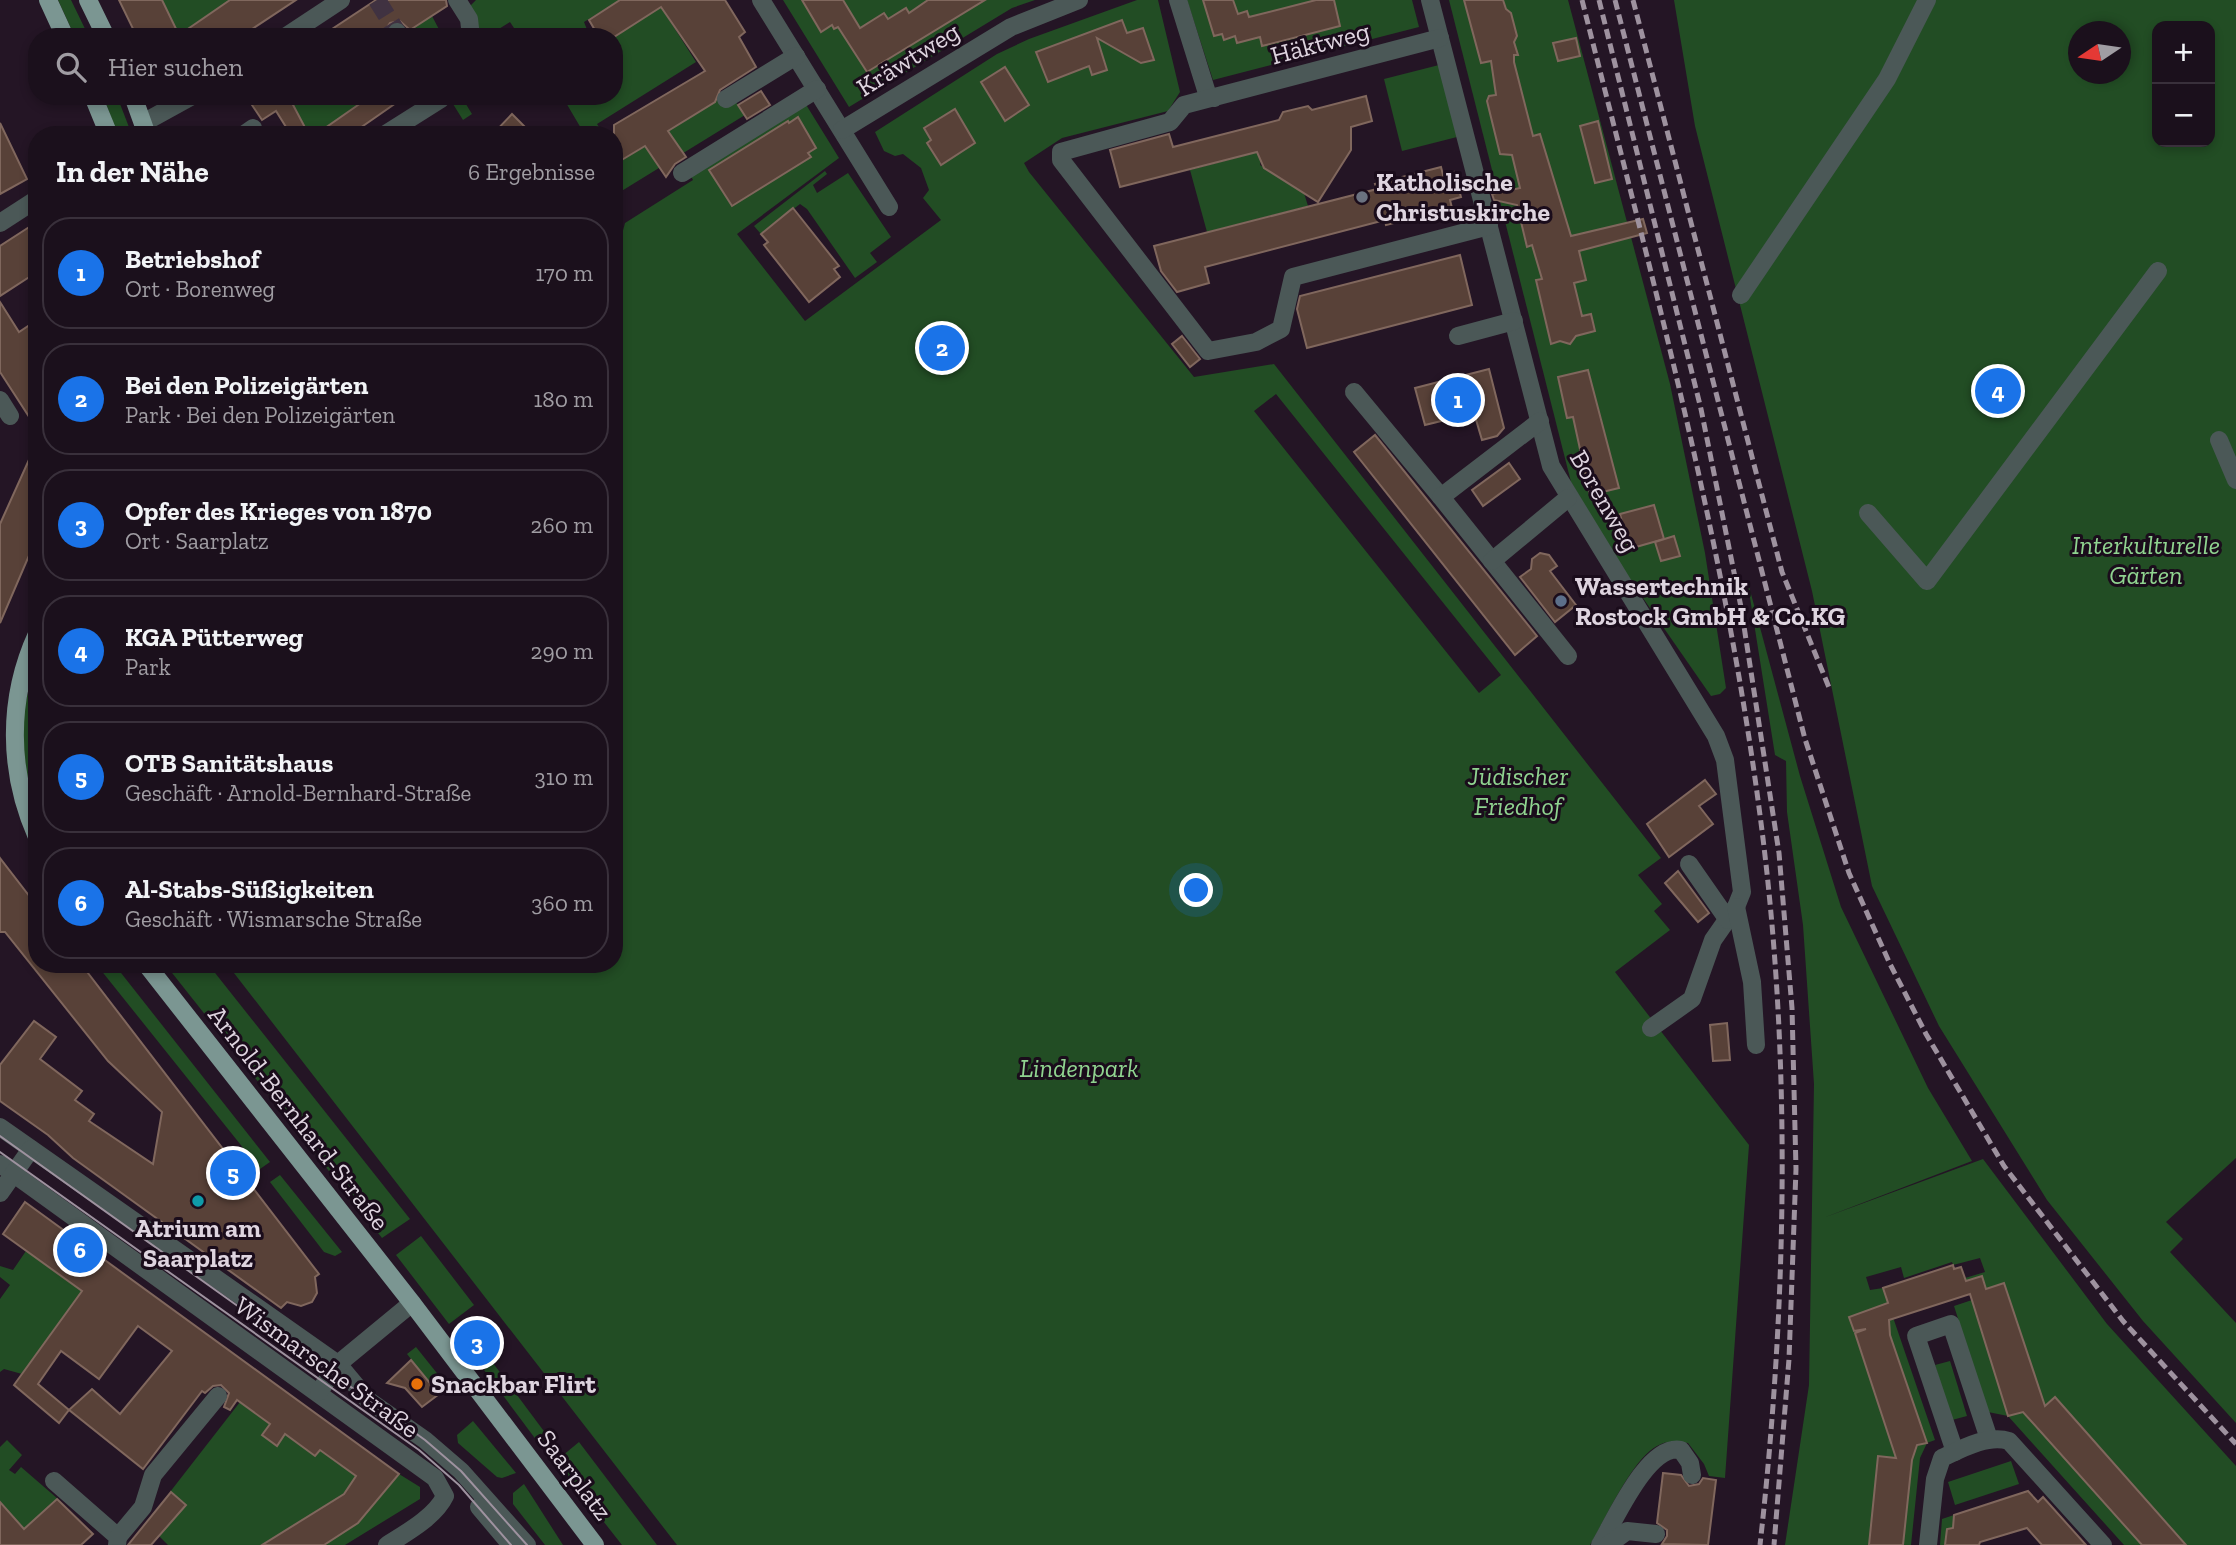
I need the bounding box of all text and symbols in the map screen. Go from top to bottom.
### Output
street label: Häktweg [1267,14,1373,72]
street label: Kräwtweg [851,15,965,103]
north arrow [2068,21,2131,84]
map controls [2152,21,2215,147]
button: + [2152,21,2215,84]
search box [28,28,623,105]
icon: search [52,48,90,86]
text: Hier suchen [108,51,243,83]
button: − [2152,84,2215,147]
text: In der Nähe [56,154,209,190]
text: 6 Ergebnisse [468,158,595,186]
place label: Katholische Christuskirche [1376,166,1550,228]
marker: Katholische Christuskirche [1354,189,1370,205]
text: Betriebshof [125,243,260,275]
text: 1 [76,259,86,287]
text: 170 m [535,259,593,287]
text: Ort · Borenweg [125,275,275,303]
pin: 2 [919,322,965,374]
pin: 4 [1975,365,2021,417]
text: Bei den Polizeigärten [125,369,368,401]
pin: 1 [1435,374,1481,426]
text: 2 [75,385,87,413]
text: 180 m [533,385,593,413]
text: Park · Bei den Polizeigärten [125,401,395,429]
street label: Borenweg [1563,444,1647,558]
text: Opfer des Krieges von 1870 [125,495,432,527]
text: 3 [75,511,87,539]
text: 260 m [531,511,593,539]
text: Ort · Saarplatz [125,527,269,555]
park label: Interkulturelle Gärten [2072,529,2220,591]
place label: Wassertechnik Rostock GmbH & Co.KG [1575,570,1845,632]
marker: Wassertechnik Rostock GmbH & Co.KG [1553,593,1569,609]
text: KGA Pütterweg [125,621,303,653]
text: 4 [74,637,88,665]
text: 290 m [531,637,593,665]
text: Park [125,653,171,681]
text: OTB Sanitätshaus [125,747,334,779]
park label: Jüdischer Friedhof [1467,760,1568,822]
text: 5 [75,763,87,791]
text: 310 m [535,763,593,791]
text: Geschäft · Arnold-Bernhard-Straße [125,779,471,807]
text: Al-Stabs-Süßigkeiten [125,873,374,905]
your location [1179,873,1213,907]
text: 6 [75,889,87,917]
text: 360 m [531,889,593,917]
text: Geschäft · Wismarsche Straße [125,905,422,933]
street label: Arnold-Bernhard-Straße [201,999,397,1237]
park label: Lindenpark [1019,1052,1139,1084]
pin: 5 [210,1147,256,1199]
marker: Atrium am Saarplatz [190,1193,206,1209]
place label: Atrium am Saarplatz [135,1212,261,1274]
pin: 6 [57,1224,103,1276]
street label: Wismarsche Straße [228,1289,426,1445]
pin: 3 [454,1317,500,1369]
place label: Snackbar Flirt [431,1368,596,1400]
marker: Snackbar Flirt [409,1376,425,1392]
street label: Saarplatz [531,1423,619,1527]

